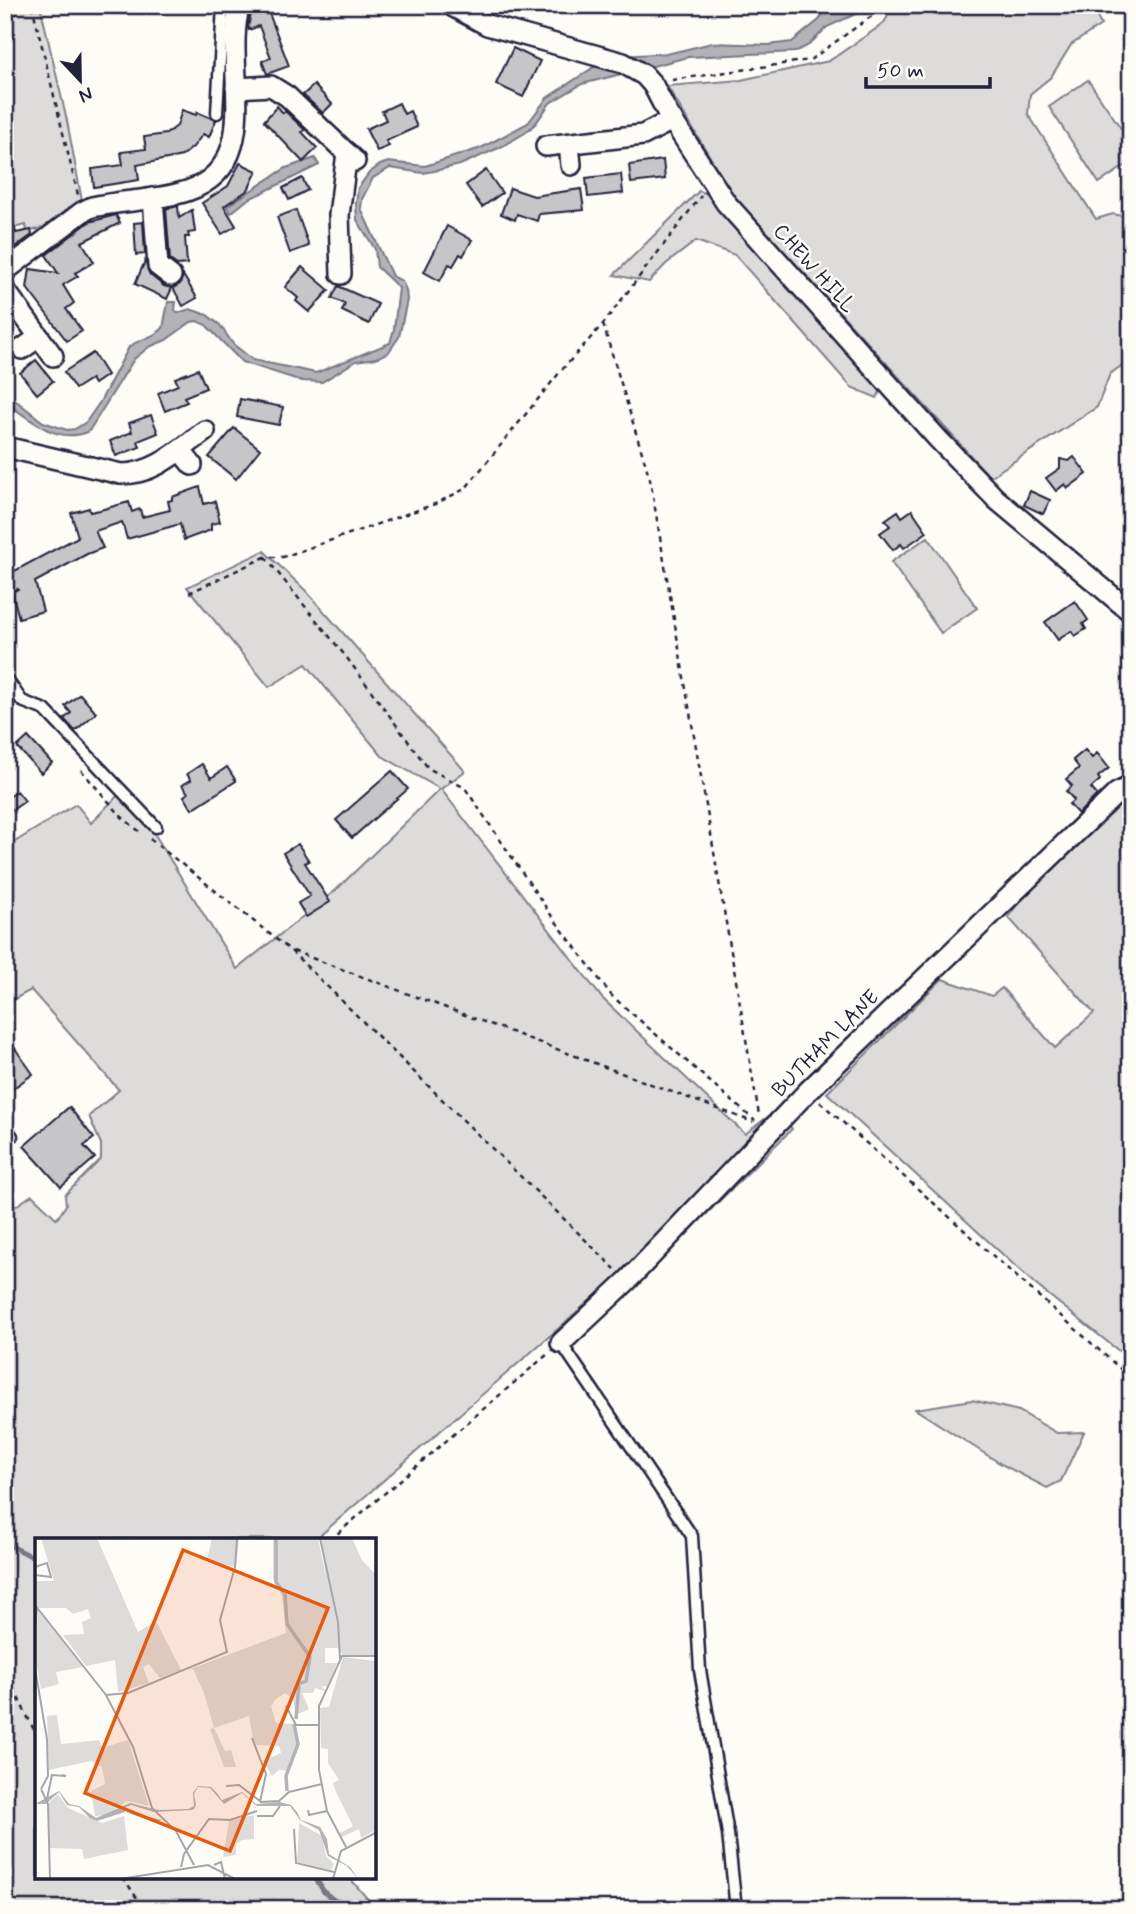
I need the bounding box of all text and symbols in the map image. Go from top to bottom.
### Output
north arrow [46,46,116,116]
scale bar [866,46,991,90]
text: 50 m [877,57,924,85]
text: N [75,80,96,108]
street label: CHEW HILL [767,218,862,319]
street label: BUTHAM LANE [766,984,886,1104]
inset map [35,1538,376,1879]

